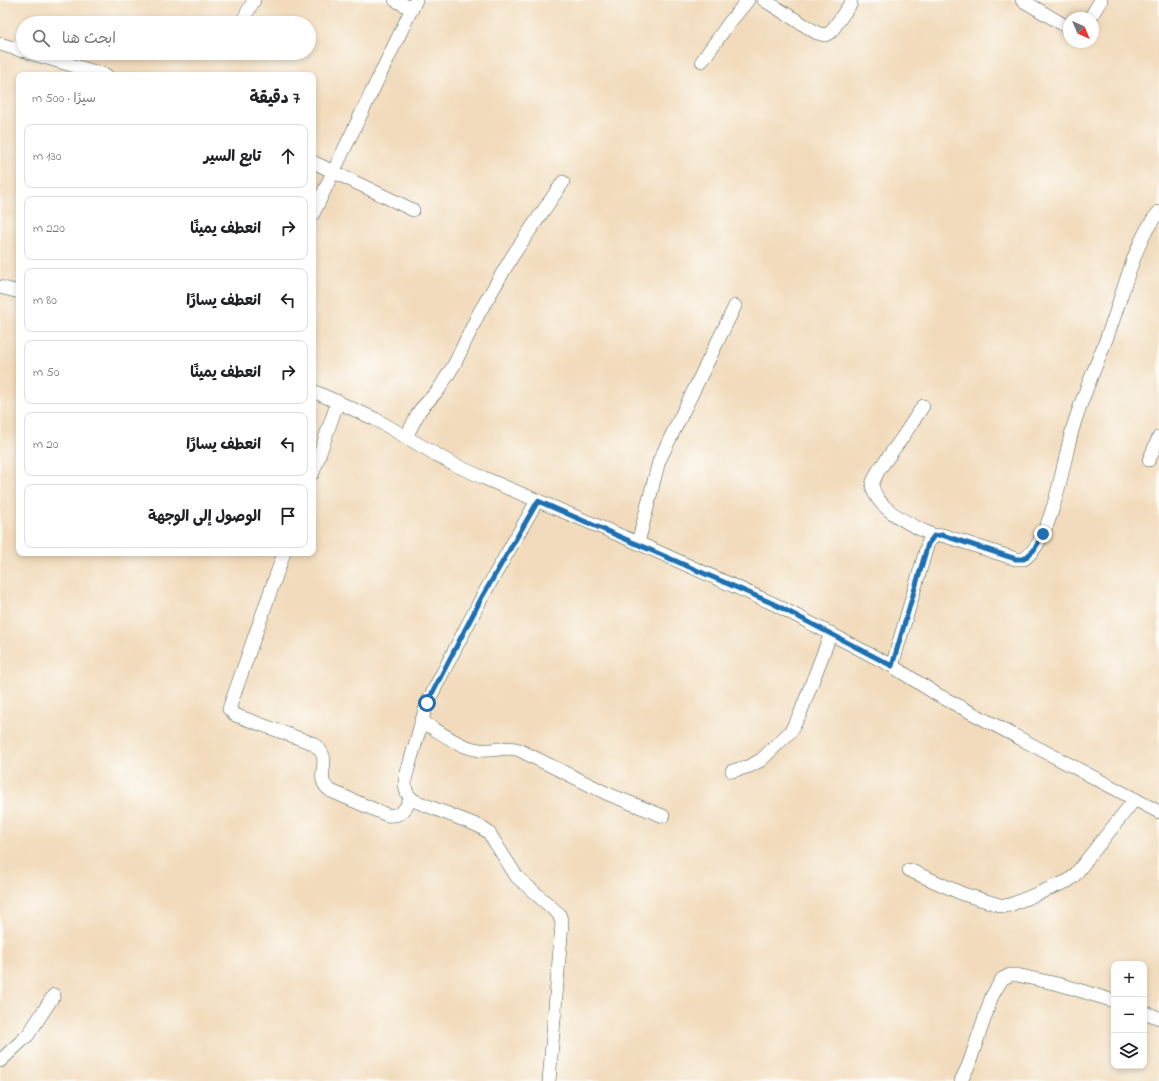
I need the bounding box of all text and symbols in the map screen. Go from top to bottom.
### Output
north arrow [1063,12,1099,48]
search box [16,16,316,60]
icon: search [30,27,52,49]
text: ابحث هنا [62,28,116,50]
text: 7 دقيقة [250,86,300,111]
text: سيرًا · 500 m [32,89,96,108]
icon: ahead [277,145,299,167]
text: تابع السير [204,146,261,168]
text: 130 m [33,147,61,166]
icon: right [277,217,299,239]
text: انعطف يمينًا [190,218,261,240]
text: 220 m [33,219,65,238]
icon: left [277,289,299,311]
text: انعطف يسارًا [186,290,261,312]
text: 80 m [33,291,57,310]
icon: right [277,361,299,383]
text: انعطف يمينًا [190,362,261,384]
text: 50 m [33,363,59,382]
icon: left [277,433,299,455]
text: انعطف يسارًا [186,434,261,456]
text: 20 m [33,435,58,454]
icon: arrive [277,505,299,527]
text: الوصول إلى الوجهة [148,506,261,528]
route end [1034,525,1052,543]
route start [418,694,436,712]
map controls [1111,961,1147,1069]
button: + [1111,961,1147,997]
button: − [1111,997,1147,1033]
button: layers [1111,1033,1147,1069]

